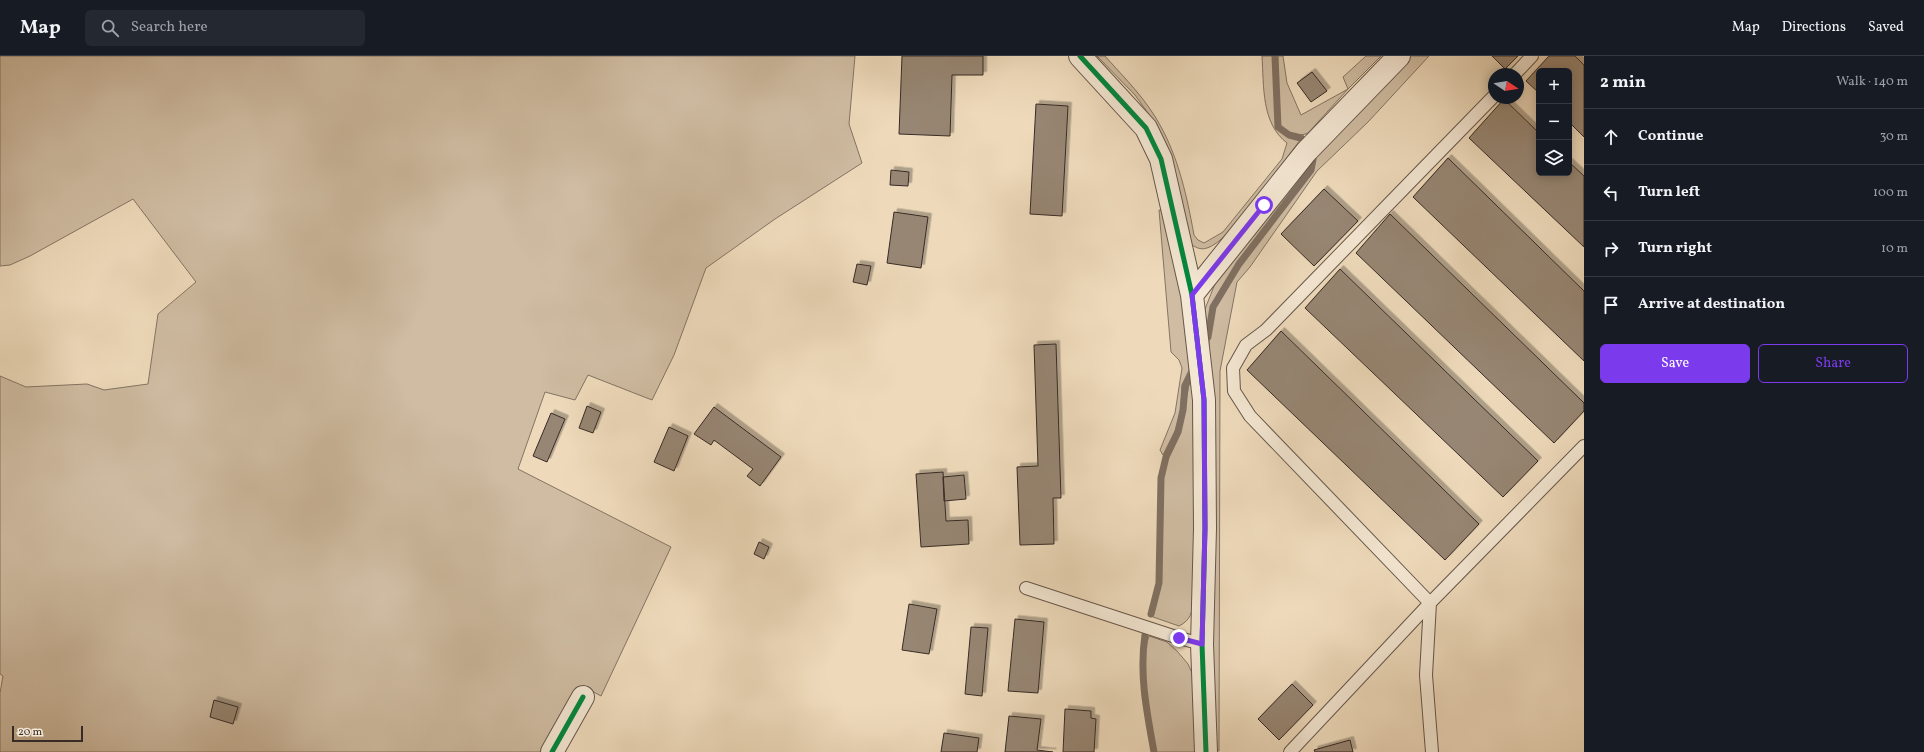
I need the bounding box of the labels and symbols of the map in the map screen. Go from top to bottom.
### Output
north arrow [1488,68,1524,104]
route start [1255,196,1273,214]
route end [1170,629,1188,647]
scale bar [12,724,83,743]

